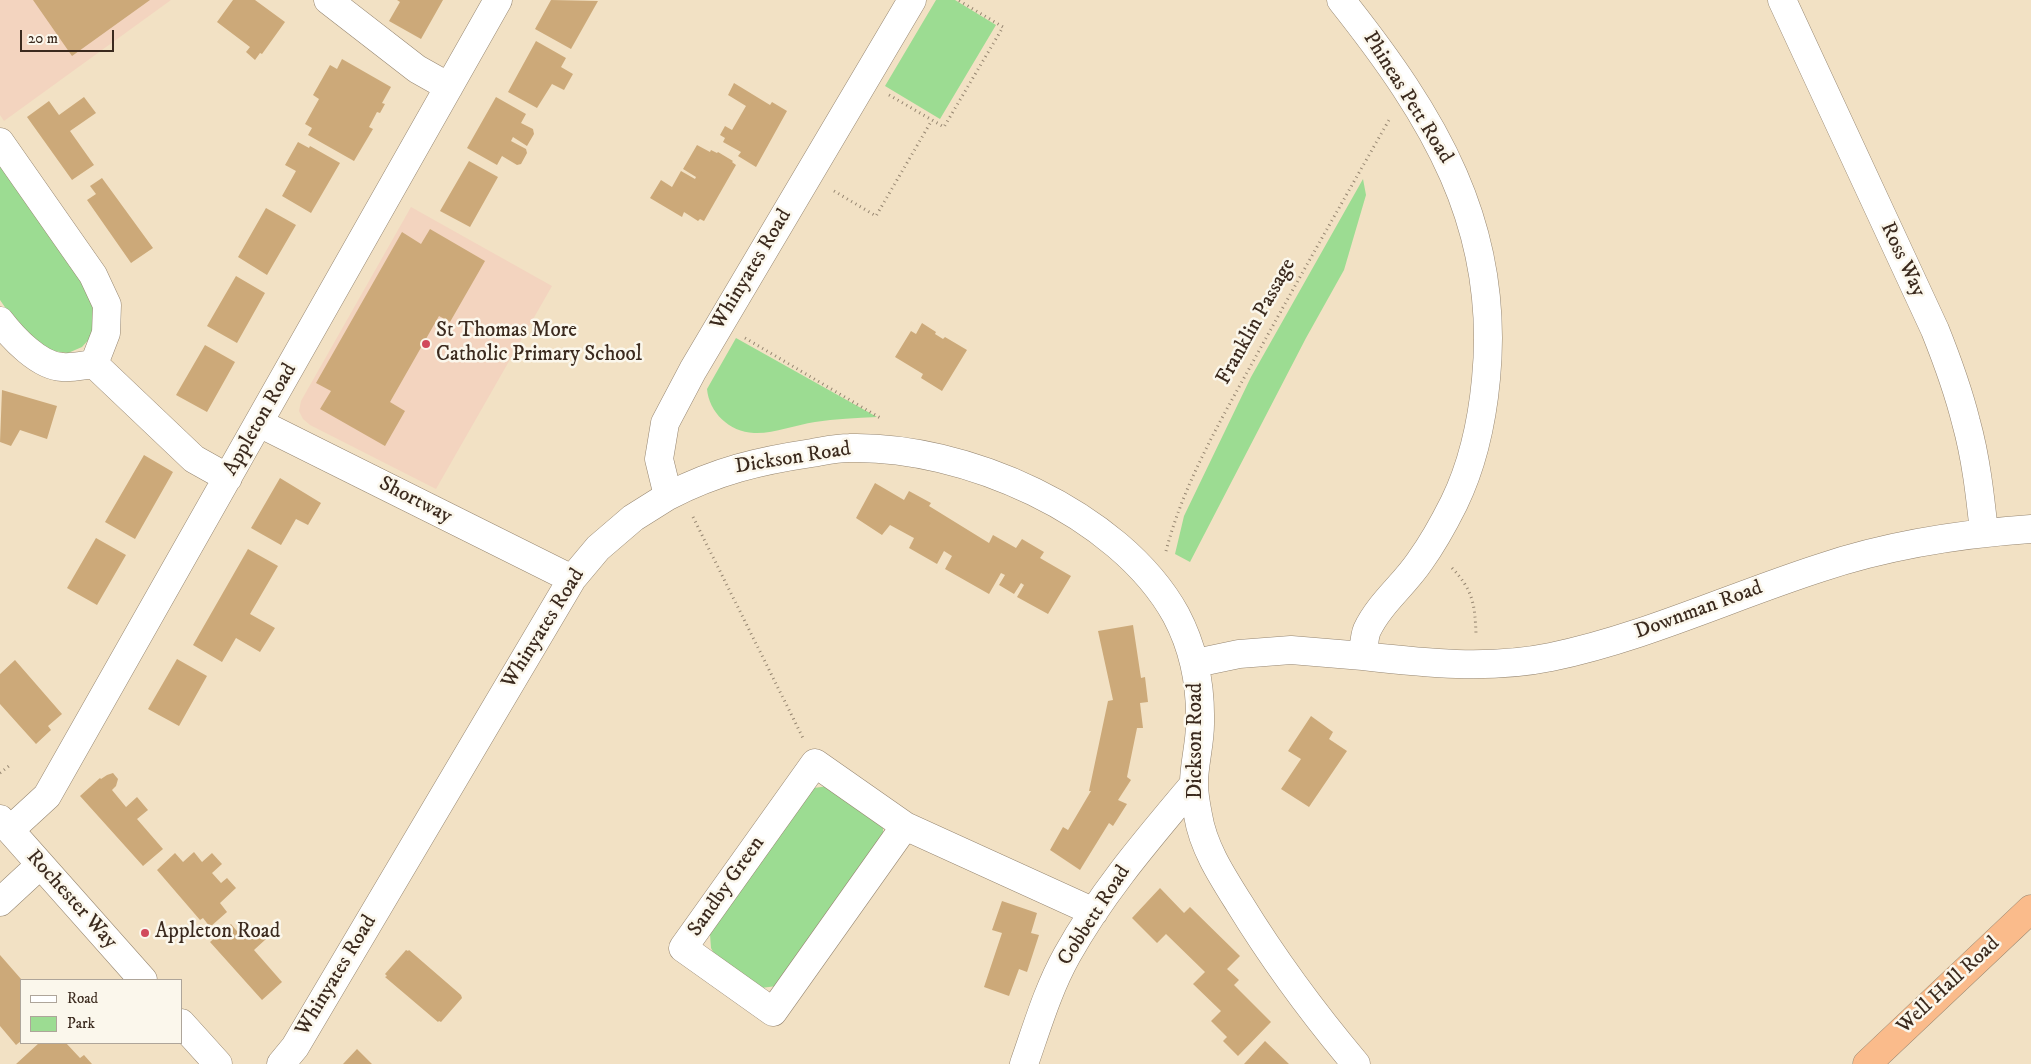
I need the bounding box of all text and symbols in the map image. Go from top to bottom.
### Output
scale bar [22,20,116,52]
street label: Phineas Pett Road [1356,27,1458,169]
text: 20 m [28,29,58,48]
street label: Whinyates Road [706,205,798,335]
street label: Ross Way [1874,219,1930,301]
street label: Franklin Passage [1212,255,1302,389]
place label: St Thomas More Catholic Primary School [436,319,642,369]
marker: St Thomas More Catholic Primary School [420,338,432,350]
street label: Appleton Road [219,359,303,481]
street label: Dickson Road [733,437,853,481]
street label: Shortway [374,472,456,530]
street label: Whinyates Road [497,564,591,694]
street label: Downman Road [1632,576,1766,646]
street label: Dickson Road [1184,683,1210,799]
street label: Sandby Green [683,832,771,942]
street label: Rochester Way [20,845,122,955]
street label: Cobbett Road [1053,861,1137,971]
street label: Whinyates Road [291,911,383,1041]
place label: Appleton Road [155,920,280,946]
marker: Appleton Road [139,927,151,939]
street label: Well Hall Road [1892,932,2006,1040]
legend [20,979,182,1044]
text: Road [67,989,98,1008]
text: Park [67,1014,95,1033]

